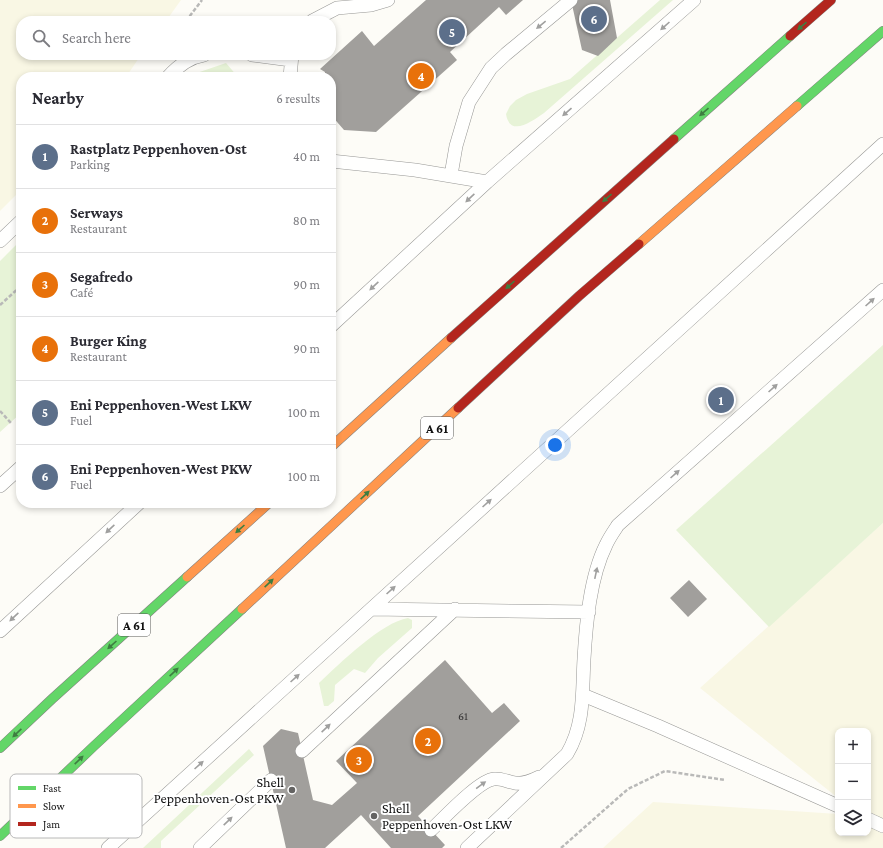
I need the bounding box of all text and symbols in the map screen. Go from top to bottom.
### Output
pin: 6 [581,4,607,34]
search box [16,16,336,60]
pin: 5 [439,17,465,47]
one-way arrow [535,21,546,29]
one-way arrow [660,21,669,30]
one-way arrow [797,21,807,30]
icon: search [30,27,52,49]
text: Search here [62,30,131,46]
pin: 4 [408,61,434,91]
text: Nearby [32,89,84,108]
text: 6 results [276,91,320,106]
one-way arrow [563,107,572,116]
one-way arrow [700,107,709,116]
text: Rastplatz Peppenhoven-Ost [70,141,247,157]
text: 1 [43,149,47,164]
text: 40 m [293,149,320,164]
text: Parking [70,157,110,172]
one-way arrow [602,193,612,203]
one-way arrow [465,194,475,203]
text: Serways [70,205,123,221]
text: 2 [42,213,48,228]
text: 80 m [293,213,320,228]
text: Restaurant [70,221,127,236]
text: Segafredo [70,269,133,285]
text: 3 [42,277,48,292]
text: 90 m [293,277,320,292]
one-way arrow [505,280,515,289]
one-way arrow [369,282,380,291]
text: Café [70,285,93,300]
one-way arrow [865,297,875,306]
text: Burger King [70,333,147,349]
text: 4 [41,341,49,356]
text: 90 m [293,341,320,356]
text: Restaurant [70,349,127,364]
one-way arrow [768,384,777,393]
pin: 1 [708,385,734,415]
text: Eni Peppenhoven-West LKW [70,397,252,413]
text: 5 [42,405,48,420]
text: 100 m [288,405,320,420]
text: Fuel [70,413,92,428]
road number: A 61 [421,417,453,439]
your location [545,435,565,455]
text: Eni Peppenhoven-West PKW [70,461,252,477]
text: 6 [41,469,49,484]
text: 100 m [288,469,320,484]
one-way arrow [670,470,680,479]
text: Fuel [70,477,92,492]
one-way arrow [360,490,370,500]
one-way arrow [483,499,492,508]
one-way arrow [235,524,245,534]
one-way arrow [105,525,115,534]
one-way arrow [593,567,599,579]
one-way arrow [264,579,275,588]
one-way arrow [386,586,396,595]
one-way arrow [9,613,20,622]
road number: A 61 [118,614,150,636]
one-way arrow [107,640,117,649]
one-way arrow [169,667,179,677]
one-way arrow [290,673,300,683]
house number: 61 [458,709,468,723]
one-way arrow [321,724,331,733]
pin: 2 [415,726,441,756]
one-way arrow [11,728,22,737]
map controls [835,728,871,836]
button: + [835,728,871,764]
pin: 3 [346,745,372,775]
one-way arrow [74,756,84,765]
one-way arrow [194,761,204,770]
button: − [835,764,871,800]
legend [10,774,142,838]
place label: Shell Peppenhoven-Ost PKW [154,774,284,806]
one-way arrow [476,781,487,790]
text: Fast [43,782,62,794]
marker: Shell Peppenhoven-Ost PKW [287,785,297,795]
text: Slow [43,800,65,812]
place label: Shell Peppenhoven-Ost LKW [382,800,512,832]
button: layers [835,800,871,836]
marker: Shell Peppenhoven-Ost LKW [369,811,379,821]
one-way arrow [223,816,233,826]
text: Jam [42,818,60,831]

